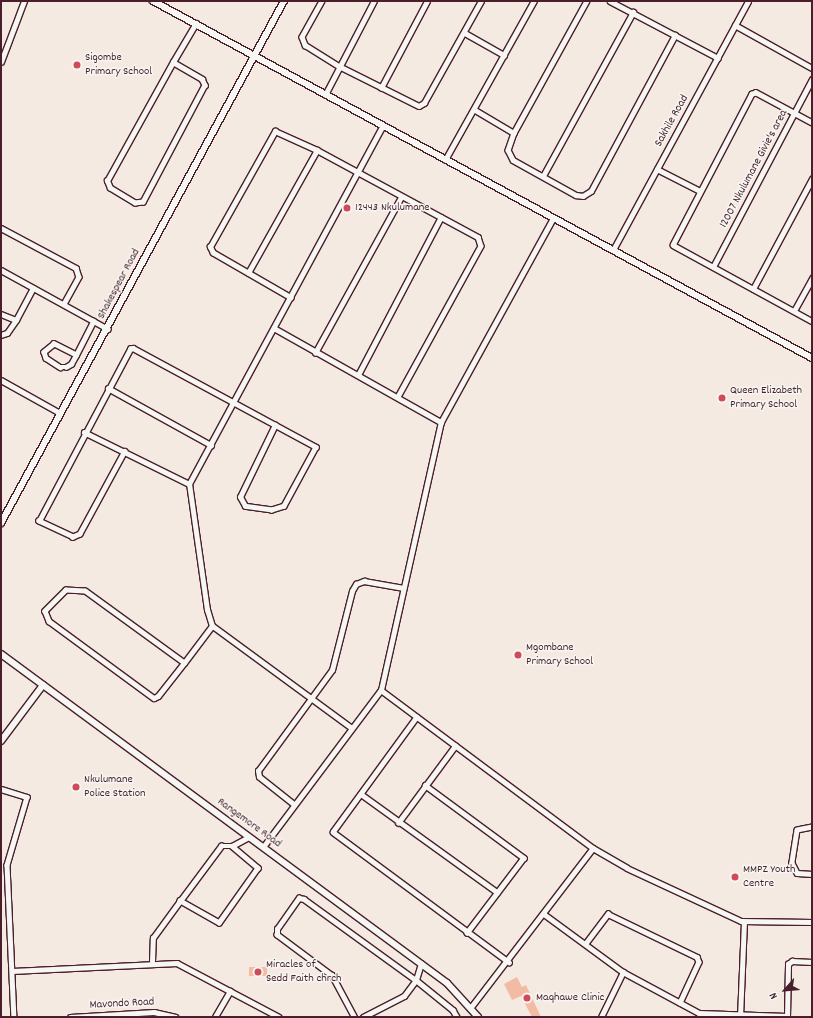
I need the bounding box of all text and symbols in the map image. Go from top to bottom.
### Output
place label: Sigombe Primary School [85,51,152,79]
marker: Sigombe Primary School [72,60,82,70]
street label: Sakhile Road [652,93,692,149]
street label: 12007 Nkulumane Givie's area [717,107,791,231]
place label: 12443 Nkulumane [355,201,430,215]
marker: 12443 Nkulumane [342,203,352,213]
street label: Shakespear Road [94,246,144,322]
place label: Queen Elizabeth Primary School [730,384,802,412]
marker: Queen Elizabeth Primary School [717,393,727,403]
place label: Mgombane Primary School [526,641,593,669]
marker: Mgombane Primary School [513,650,523,660]
place label: Nkulumane Police Station [84,773,146,801]
marker: Nkulumane Police Station [71,782,81,792]
street label: Rangemore Road [214,795,284,851]
place label: MMPZ Youth Centre [743,863,795,891]
marker: MMPZ Youth Centre [730,872,740,882]
place label: Miracles of Sedd Faith chrch [266,958,342,986]
marker: Miracles of Sedd Faith chrch [253,967,263,977]
north arrow [765,970,805,1010]
text: N [766,989,783,1002]
place label: Maqhawe Clinic [536,991,604,1005]
marker: Maqhawe Clinic [521,992,533,1004]
street label: Mavondo Road [89,995,155,1013]

